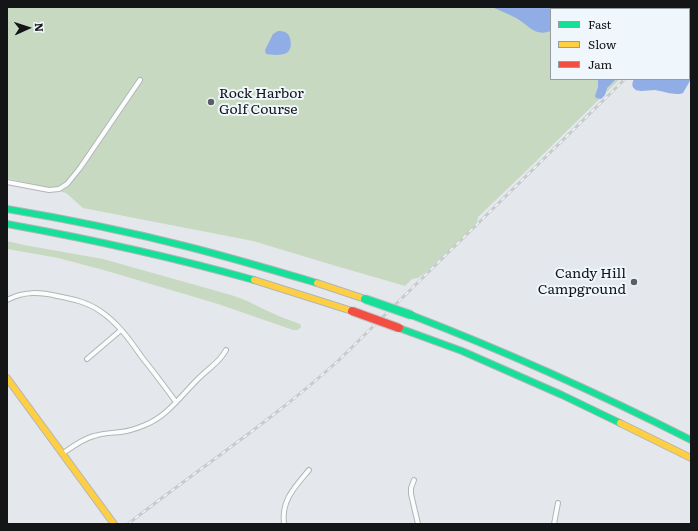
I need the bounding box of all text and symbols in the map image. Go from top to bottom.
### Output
north arrow [8,8,48,48]
legend [550,8,690,80]
text: Fast [588,15,611,33]
text: N [32,22,48,32]
text: Slow [588,35,616,53]
text: Jam [588,55,612,73]
place label: Rock Harbor Golf Course [219,86,304,118]
marker: Rock Harbor Golf Course [206,97,216,107]
place label: Candy Hill Campground [538,266,626,298]
marker: Candy Hill Campground [629,277,639,287]

